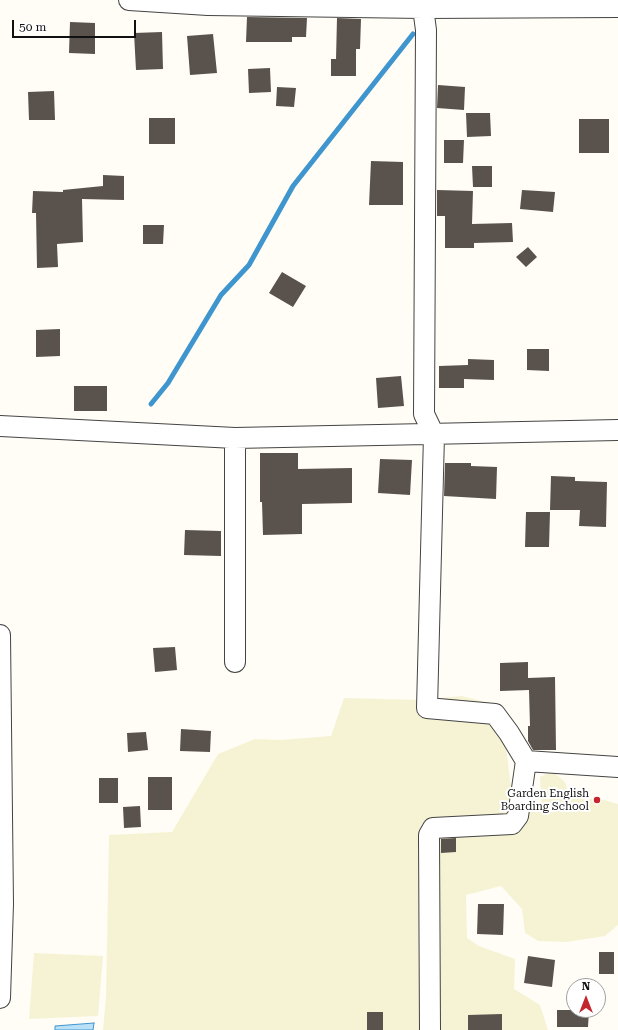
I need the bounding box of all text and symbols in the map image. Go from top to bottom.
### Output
scale bar [14,12,138,38]
text: 50 m [19,20,46,34]
place label: Garden English Boarding School [501,787,589,813]
marker: Garden English Boarding School [592,795,602,805]
north arrow [566,978,606,1018]
text: N [582,980,590,993]

